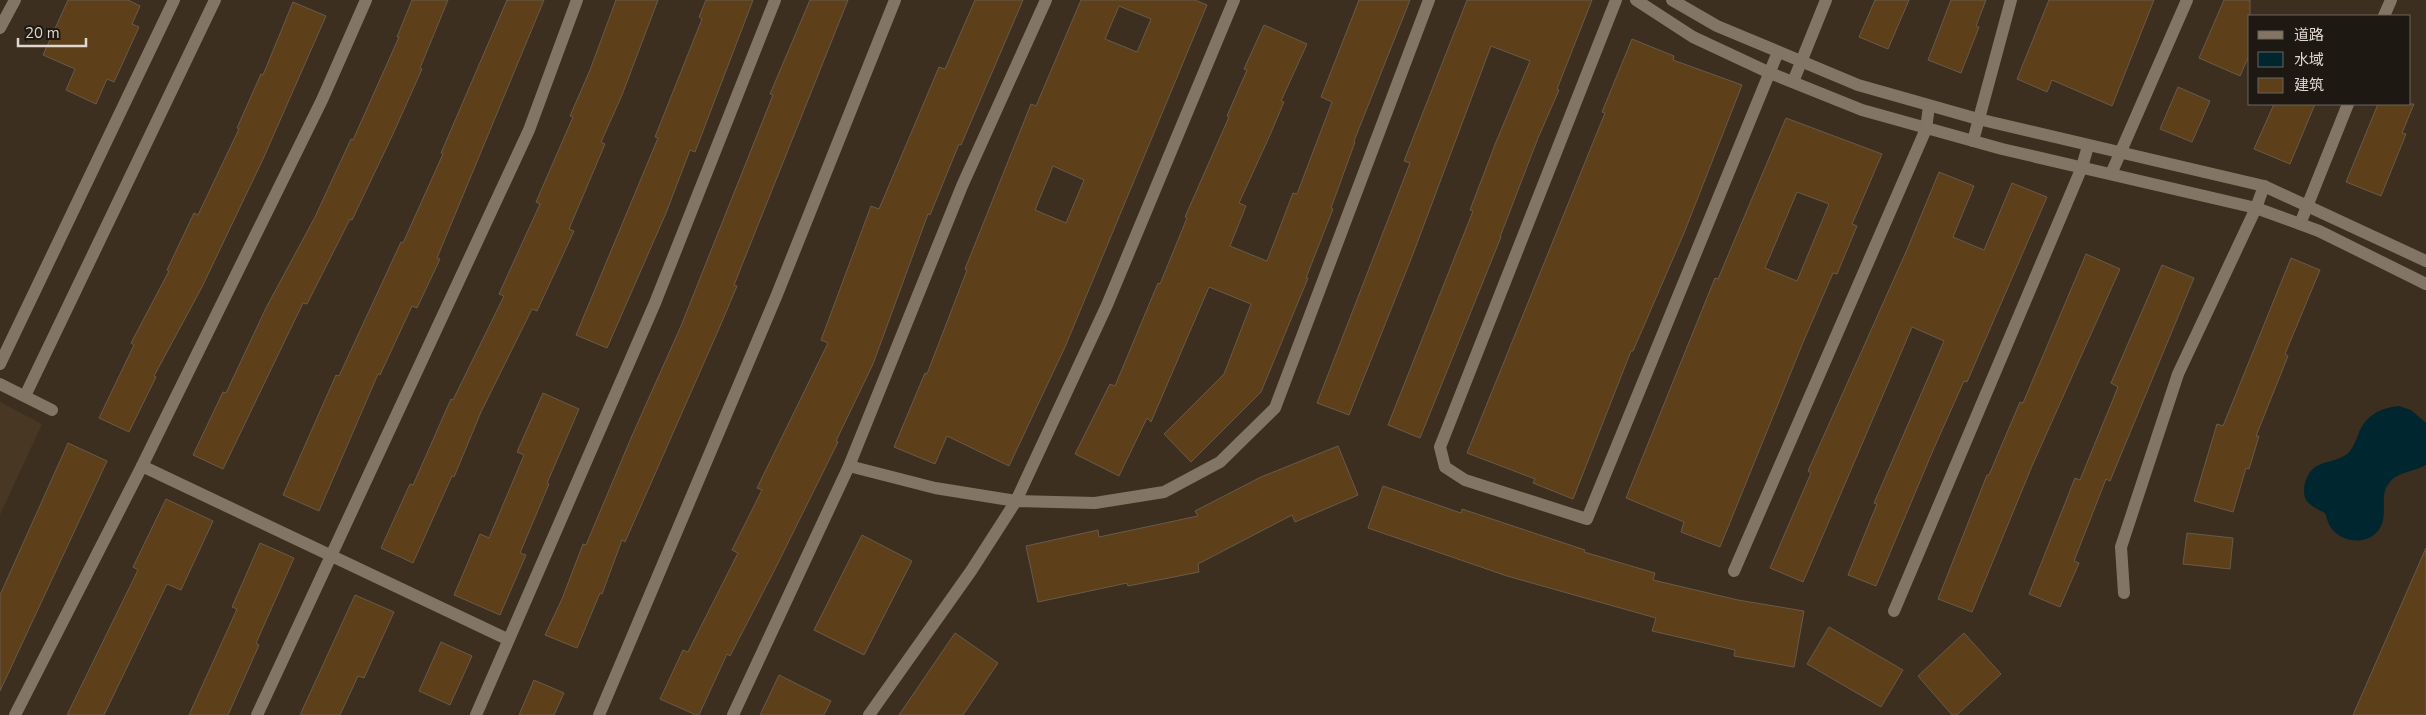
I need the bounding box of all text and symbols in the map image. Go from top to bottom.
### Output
scale bar [18,15,85,47]
legend [2248,15,2411,105]
text: 20 m [25,23,60,43]
text: 道路 [2294,25,2324,45]
text: 水域 [2294,50,2324,70]
text: 建筑 [2294,75,2324,95]

